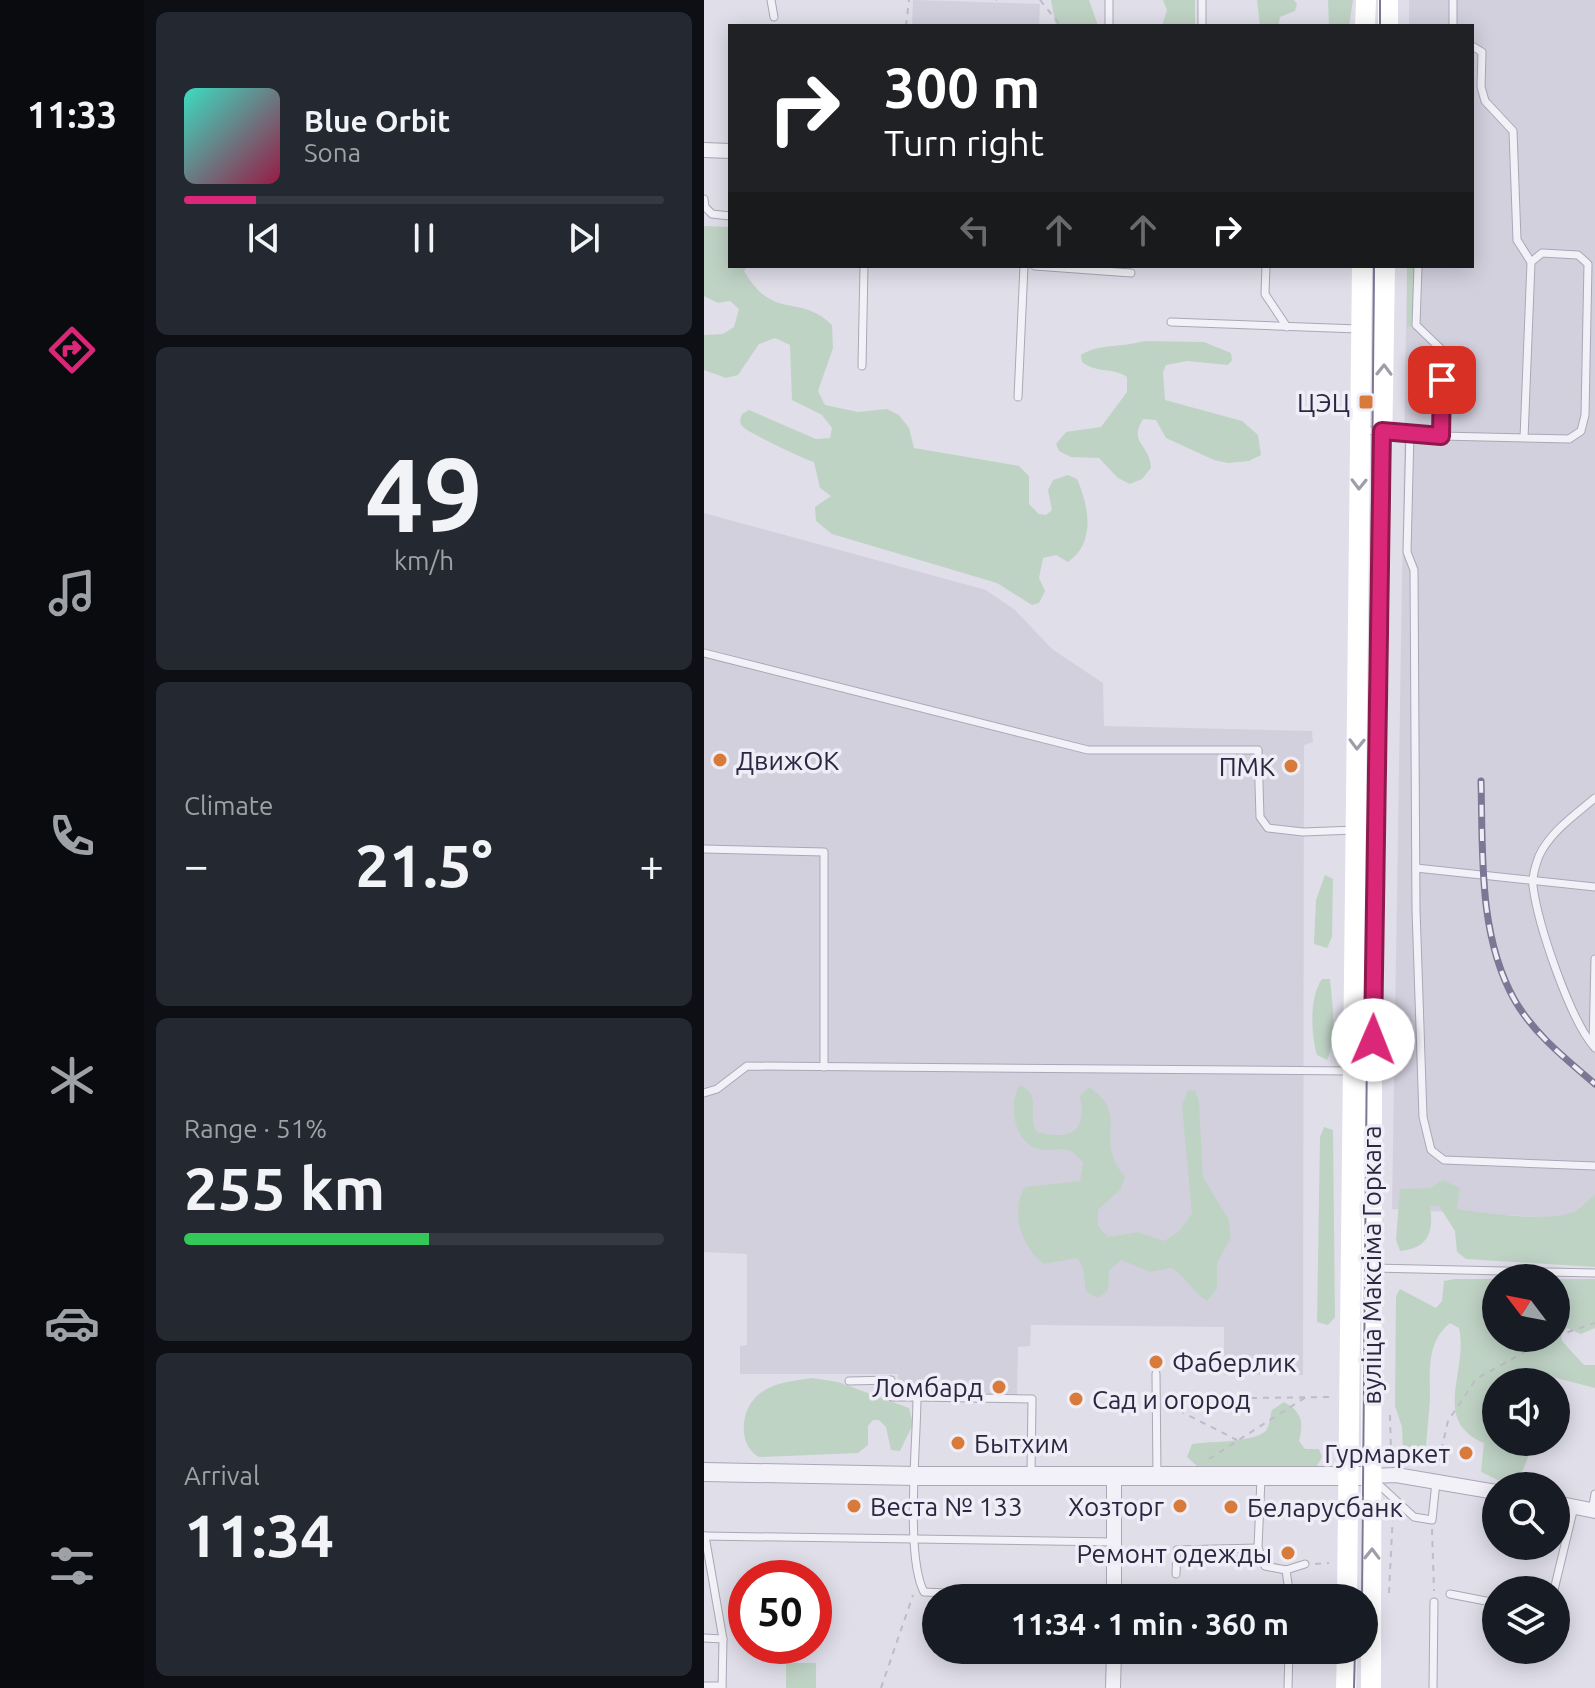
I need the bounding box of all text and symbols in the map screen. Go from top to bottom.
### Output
icon: right [752,56,856,160]
text: 300 m [884,56,1040,119]
text: 11:33 [27,94,117,135]
text: Blue Orbit [304,104,450,138]
text: Turn right [884,122,1044,163]
text: Sona [304,138,361,167]
icon: left [953,208,997,252]
icon: ahead [1037,208,1081,252]
icon: ahead [1121,208,1165,252]
icon: right [1205,208,1249,252]
icon: previous [242,216,286,260]
icon: pause [402,216,446,260]
icon: next [562,216,606,260]
icon: directions [44,322,100,378]
pin [1408,346,1476,414]
icon: arrive [1420,358,1464,402]
one-way arrow [1375,363,1393,376]
place label: ЦЭЦ [1297,388,1350,417]
marker: ЦЭЦ [1357,393,1375,411]
text: 49 [365,435,483,552]
one-way arrow [1350,478,1368,491]
text: km/h [394,546,454,575]
icon: music [44,565,100,621]
one-way arrow [1348,738,1365,751]
place label: ДвижОК [736,746,839,775]
marker: ДвижОК [711,751,729,769]
place label: ПМК [1219,752,1275,781]
marker: ПМК [1282,757,1300,775]
text: Climate [184,791,273,820]
icon: phone [44,808,100,864]
text: 21.5° [355,831,493,898]
text: − [184,840,209,889]
text: + [639,840,664,889]
position arrow [1331,998,1415,1082]
icon: climate [44,1052,100,1108]
text: Range · 51% [184,1114,327,1143]
street label: вуліца Максіма Горкага [1357,1125,1386,1405]
text: 255 km [184,1154,385,1221]
north arrow [1482,1264,1570,1352]
map controls [1482,1264,1570,1664]
icon: car [44,1295,100,1351]
place label: Фаберлик [1172,1348,1296,1377]
marker: Фаберлик [1147,1353,1165,1371]
button: sound [1482,1368,1570,1456]
place label: Ломбард [872,1373,983,1402]
marker: Ломбард [990,1378,1008,1396]
place label: Сад и огород [1092,1385,1250,1414]
marker: Сад и огород [1067,1390,1085,1408]
place label: Бытхим [974,1429,1069,1458]
marker: Бытхим [949,1434,967,1452]
place label: Гурмаркет [1324,1439,1450,1468]
marker: Гурмаркет [1457,1444,1475,1462]
text: Arrival [184,1461,260,1490]
button: search [1482,1472,1570,1560]
place label: Веста № 133 [870,1492,1023,1521]
place label: Хозторг [1068,1492,1165,1521]
place label: Беларусбанк [1247,1493,1403,1522]
marker: Веста № 133 [845,1497,863,1515]
marker: Хозторг [1171,1497,1189,1515]
marker: Беларусбанк [1222,1498,1240,1516]
text: 11:34 [184,1501,334,1568]
icon: filters [44,1538,100,1594]
place label: Ремонт одежды [1077,1539,1272,1568]
marker: Ремонт одежды [1279,1544,1297,1562]
one-way arrow [1363,1547,1381,1560]
speed limit sign: 50 [728,1560,832,1664]
button: layers [1482,1576,1570,1664]
text: 11:34 · 1 min · 360 m [1011,1607,1289,1641]

